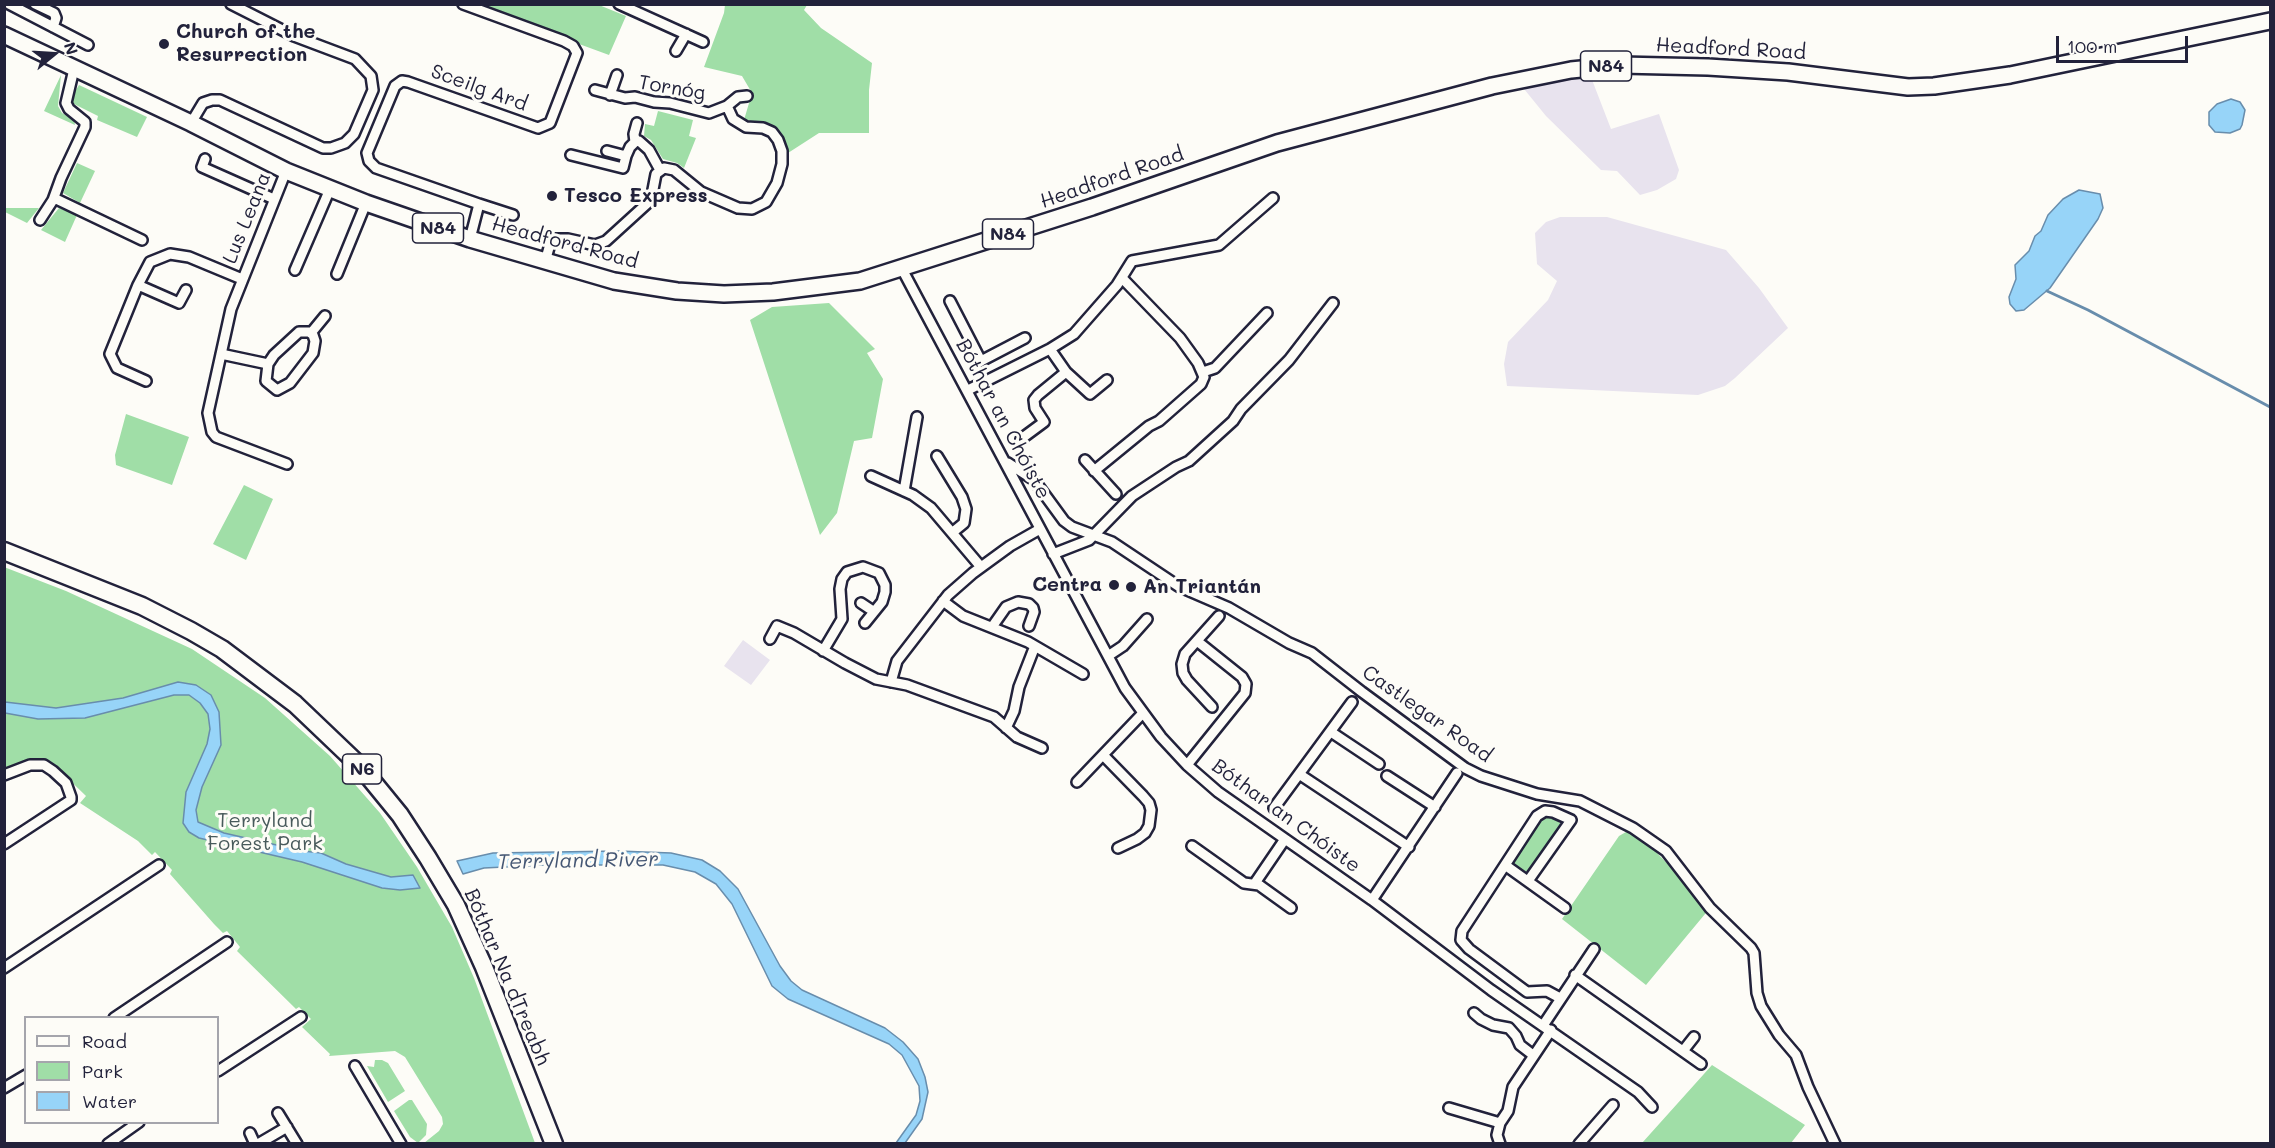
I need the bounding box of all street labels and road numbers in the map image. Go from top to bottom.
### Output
street label: Headford Road [1655,33,1807,65]
road number: N84 [1580,51,1632,81]
street label: Sceilg Ard [427,59,531,117]
street label: Tornóg [637,70,707,106]
street label: Headford Road [1037,142,1187,214]
street label: Lus Leana [218,169,276,267]
street label: Headford Road [489,212,641,274]
road number: N84 [412,213,464,243]
road number: N84 [982,219,1034,249]
street label: Bóthar an Chóiste [951,335,1055,503]
street label: Castlegar Road [1357,660,1497,768]
road number: N6 [342,754,382,784]
street label: Bóthar an Chóiste [1207,754,1365,878]
street label: Bóthar Na dTreabh [459,885,555,1069]

